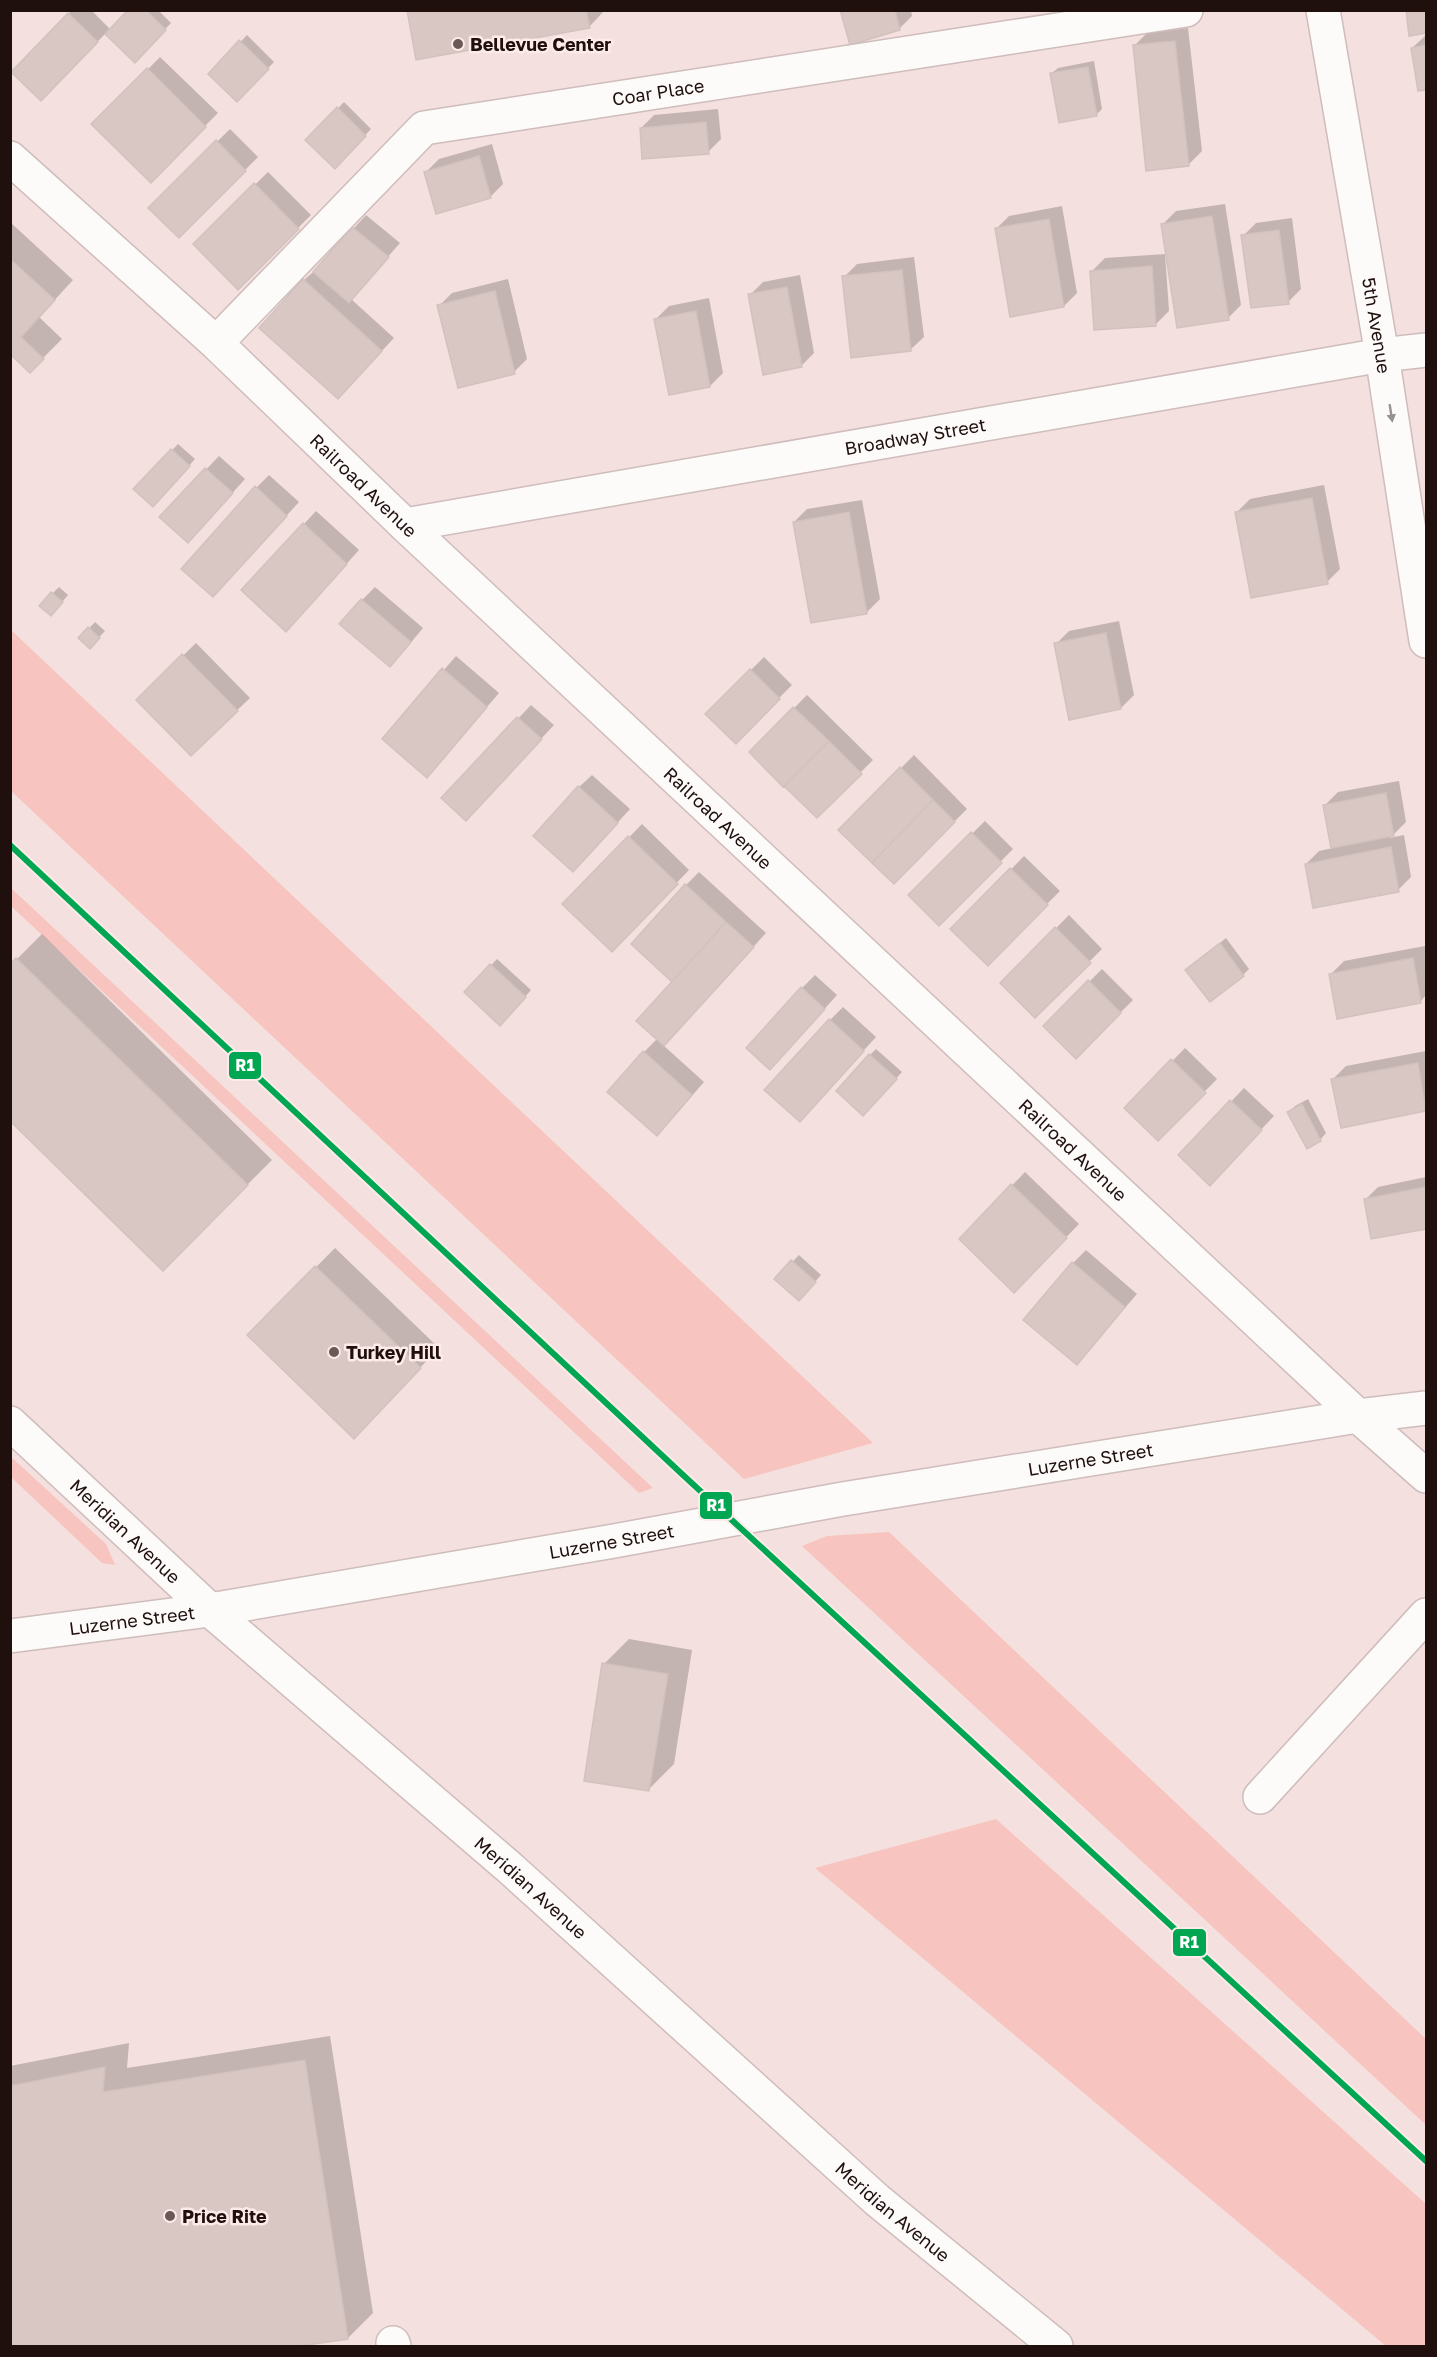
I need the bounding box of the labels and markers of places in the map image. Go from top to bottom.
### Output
place label: Bellevue Center [470,33,611,55]
marker: Bellevue Center [451,37,465,51]
place label: Turkey Hill [346,1341,441,1363]
marker: Turkey Hill [327,1345,341,1359]
place label: Price Rite [182,2205,267,2227]
marker: Price Rite [163,2209,177,2223]

